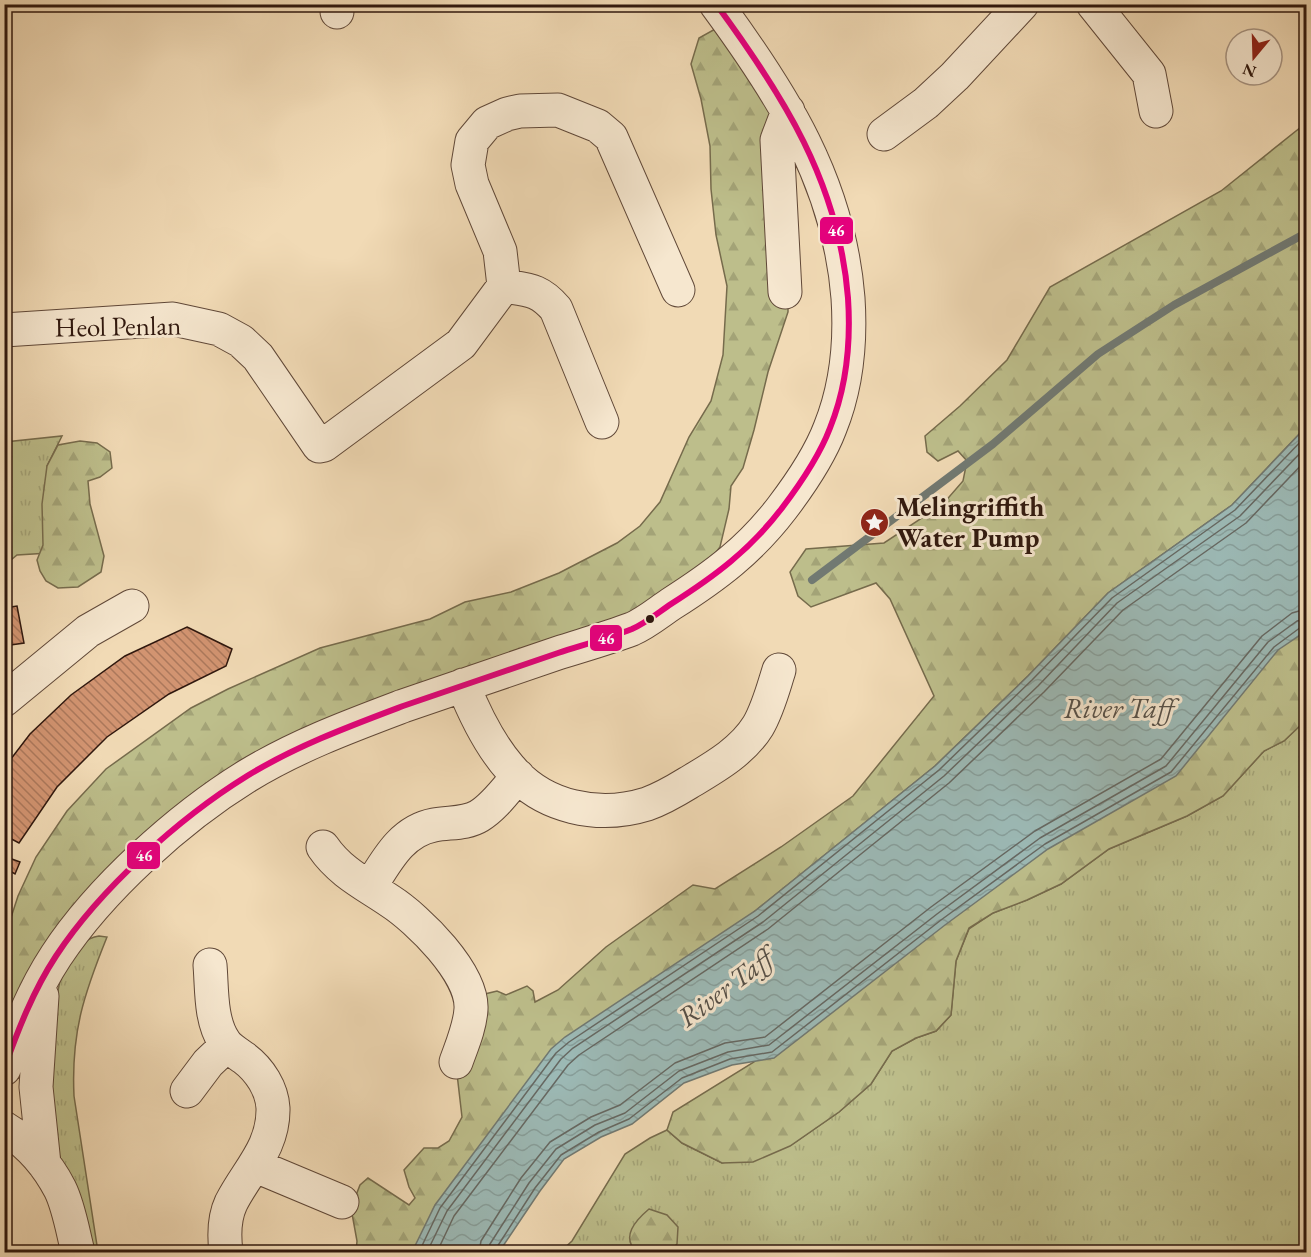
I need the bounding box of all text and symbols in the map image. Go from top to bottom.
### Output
north arrow [1224,27,1284,87]
text: N [1240,59,1259,83]
line badge: 46 [819,216,854,245]
text: 46 [828,220,845,241]
street label: Heol Penlan [54,307,182,345]
place label: Melingriffith Water Pump [896,489,1044,555]
place icon: Melingriffith Water Pump [859,506,891,538]
unlabelled marker [644,613,656,625]
line badge: 46 [589,624,623,652]
text: 46 [598,628,615,649]
water label: River Taff [1064,690,1180,726]
line badge: 46 [126,841,161,870]
text: 46 [136,845,153,866]
water label: River Taff [670,936,785,1035]

